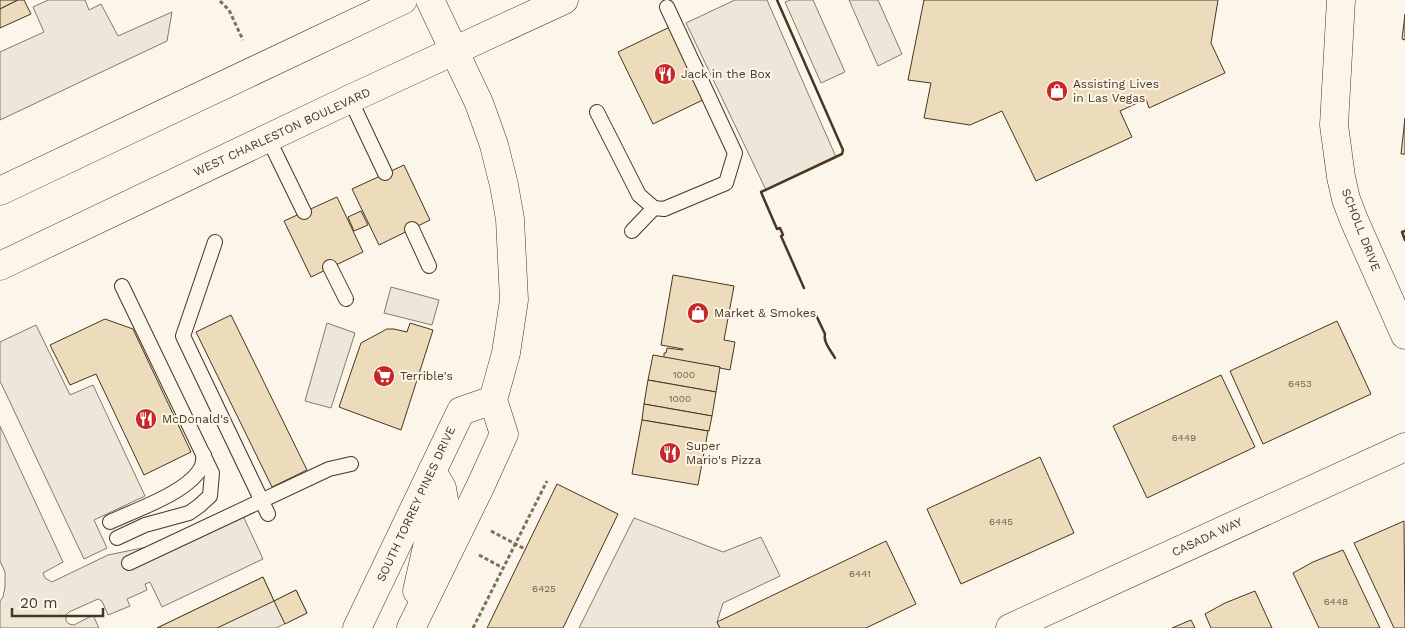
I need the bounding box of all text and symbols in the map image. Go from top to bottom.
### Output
restaurant icon: Jack in the Box [653,62,677,86]
place label: Jack in the Box [681,67,771,81]
place label: Assisting Lives in Las Vegas [1073,77,1159,105]
shop icon: Assisting Lives in Las Vegas [1045,79,1069,103]
street label: WEST CHARLESTON BOULEVARD [191,85,373,179]
street label: SCHOLL DRIVE [1339,187,1383,274]
shop icon: Market & Smokes [686,301,710,325]
place label: Market & Smokes [714,306,816,320]
supermarket icon: Terrible's [372,364,396,388]
place label: Terrible's [400,369,453,383]
house number: 1000 [673,369,695,380]
house number: 6453 [1288,378,1312,389]
house number: 1000 [669,393,691,404]
restaurant icon: McDonald's [134,407,158,431]
place label: McDonald's [162,412,229,426]
street label: SOUTH TORREY PINES DRIVE [374,424,458,584]
house number: 6449 [1172,432,1196,443]
place label: Super Mario's Pizza [686,439,761,467]
restaurant icon: Super Mario's Pizza [658,441,682,465]
street label: CASADA WAY [1169,514,1245,559]
house number: 6445 [989,516,1013,527]
house number: 6441 [849,568,871,579]
house number: 6425 [532,583,556,594]
scale bar [12,586,104,618]
text: 20 m [20,594,58,612]
house number: 6448 [1324,596,1348,607]

